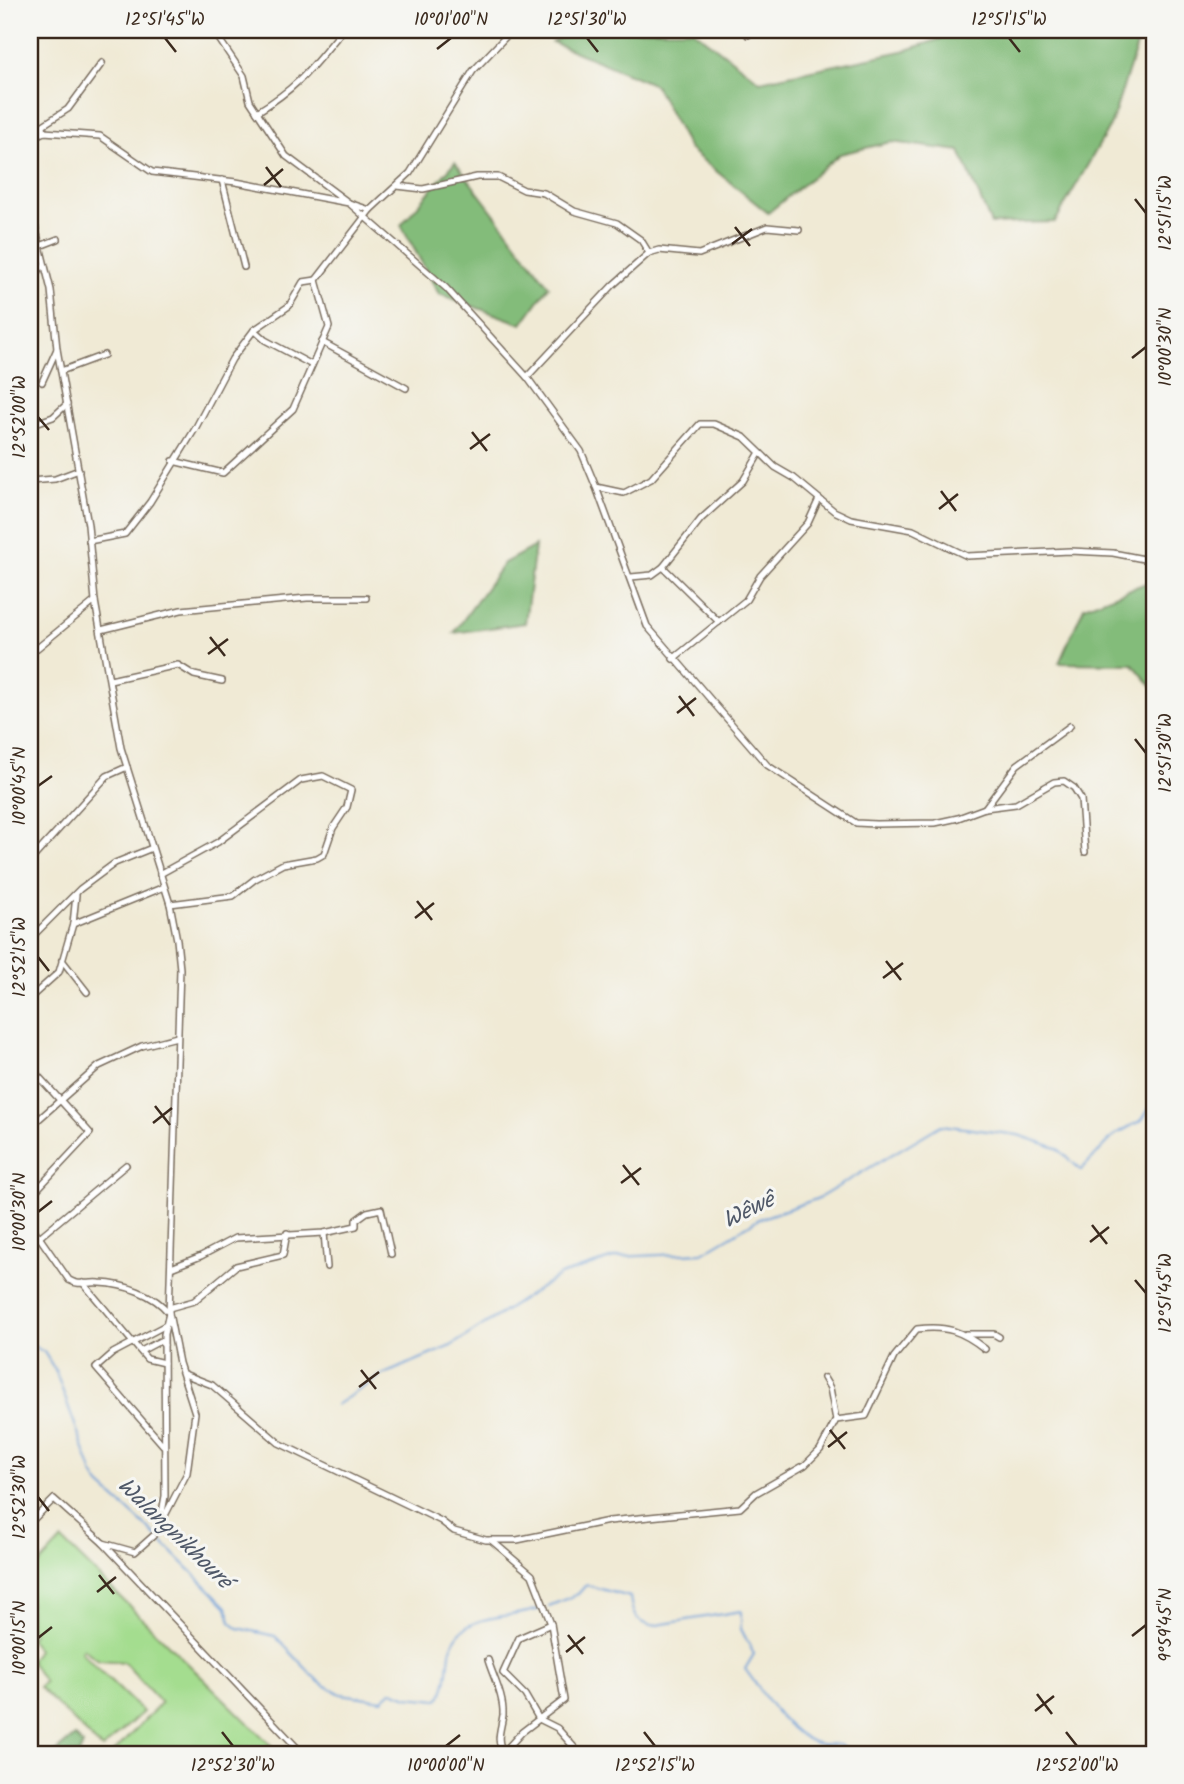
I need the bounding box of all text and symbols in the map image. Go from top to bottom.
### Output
text: 12°51'45"W [125,6,205,35]
text: 10°01'00"N [414,6,488,35]
text: 12°51'30"W [547,6,627,35]
text: 12°51'15"W [971,6,1047,35]
text: 12°51'15"W [1152,175,1181,251]
text: 10°00'30"N [1152,308,1181,386]
text: 12°52'00"W [6,376,35,458]
text: 12°51'30"W [1152,713,1181,793]
text: 10°00'45"N [6,746,35,826]
text: 12°52'15"W [6,917,35,997]
text: 10°00'30"N [6,1173,35,1251]
water label: Wêwê [717,1181,785,1239]
text: 12°51'45"W [1152,1253,1181,1333]
text: 12°52'30"W [6,1455,35,1539]
water label: Walangnikhouré [108,1470,243,1602]
text: 9°59'45"N [1152,1588,1181,1662]
text: 10°00'15"N [6,1601,35,1675]
text: 12°52'30"W [191,1752,275,1781]
text: 10°00'00"N [407,1752,485,1781]
text: 12°52'15"W [615,1752,695,1781]
text: 12°52'00"W [1036,1752,1118,1781]

